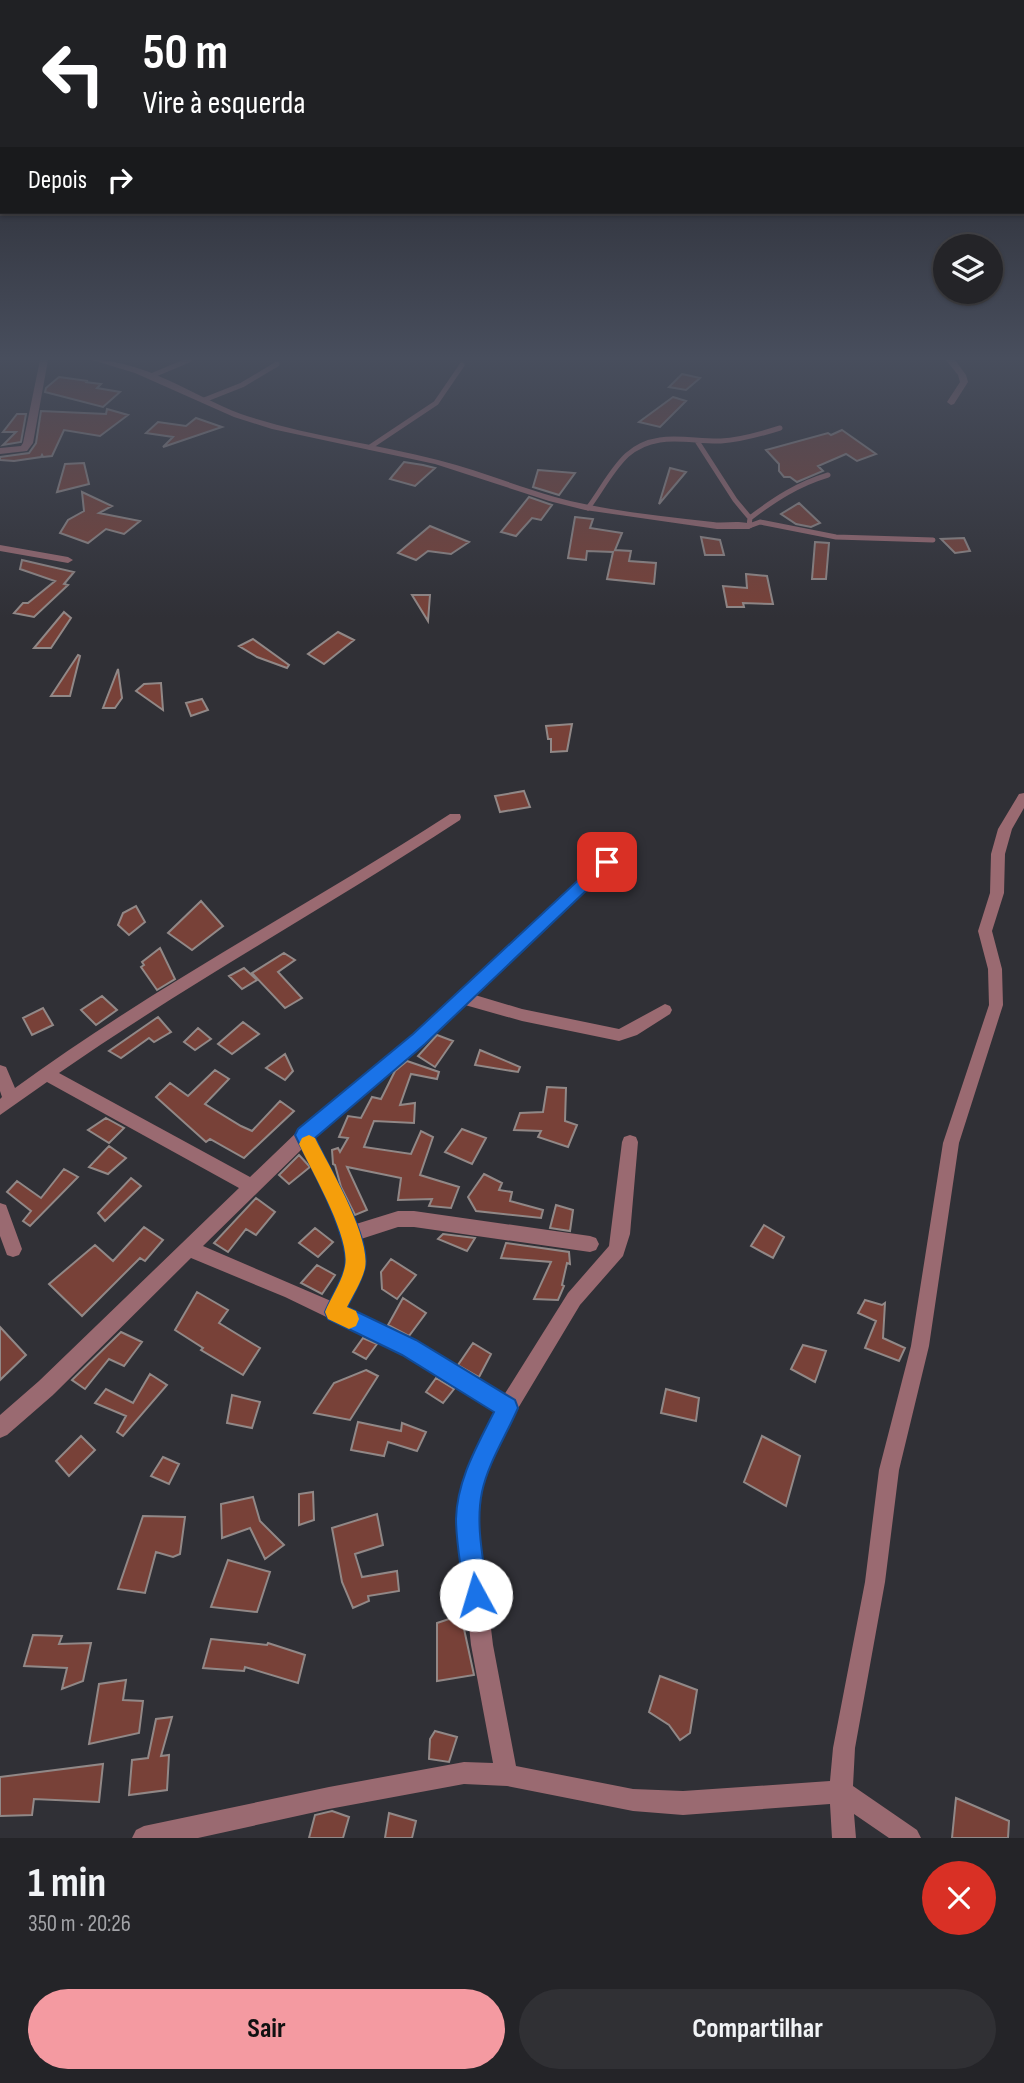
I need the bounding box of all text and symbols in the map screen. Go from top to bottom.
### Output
text: 50 m [143,24,228,83]
icon: left [28,28,119,119]
text: Vire à esquerda [143,84,306,123]
icon: right [101,161,139,199]
text: Depois [28,165,87,196]
map controls [933,234,1003,304]
button: layers [933,234,1003,304]
pin [577,832,637,892]
icon: arrive [588,843,626,881]
position arrow [439,1558,513,1632]
text: 1 min [28,1858,106,1909]
button: close [922,1861,996,1935]
text: 350 m · 20:26 [28,1910,131,1938]
button: Sair [28,1989,505,2069]
button: Compartilhar [519,1989,996,2069]

